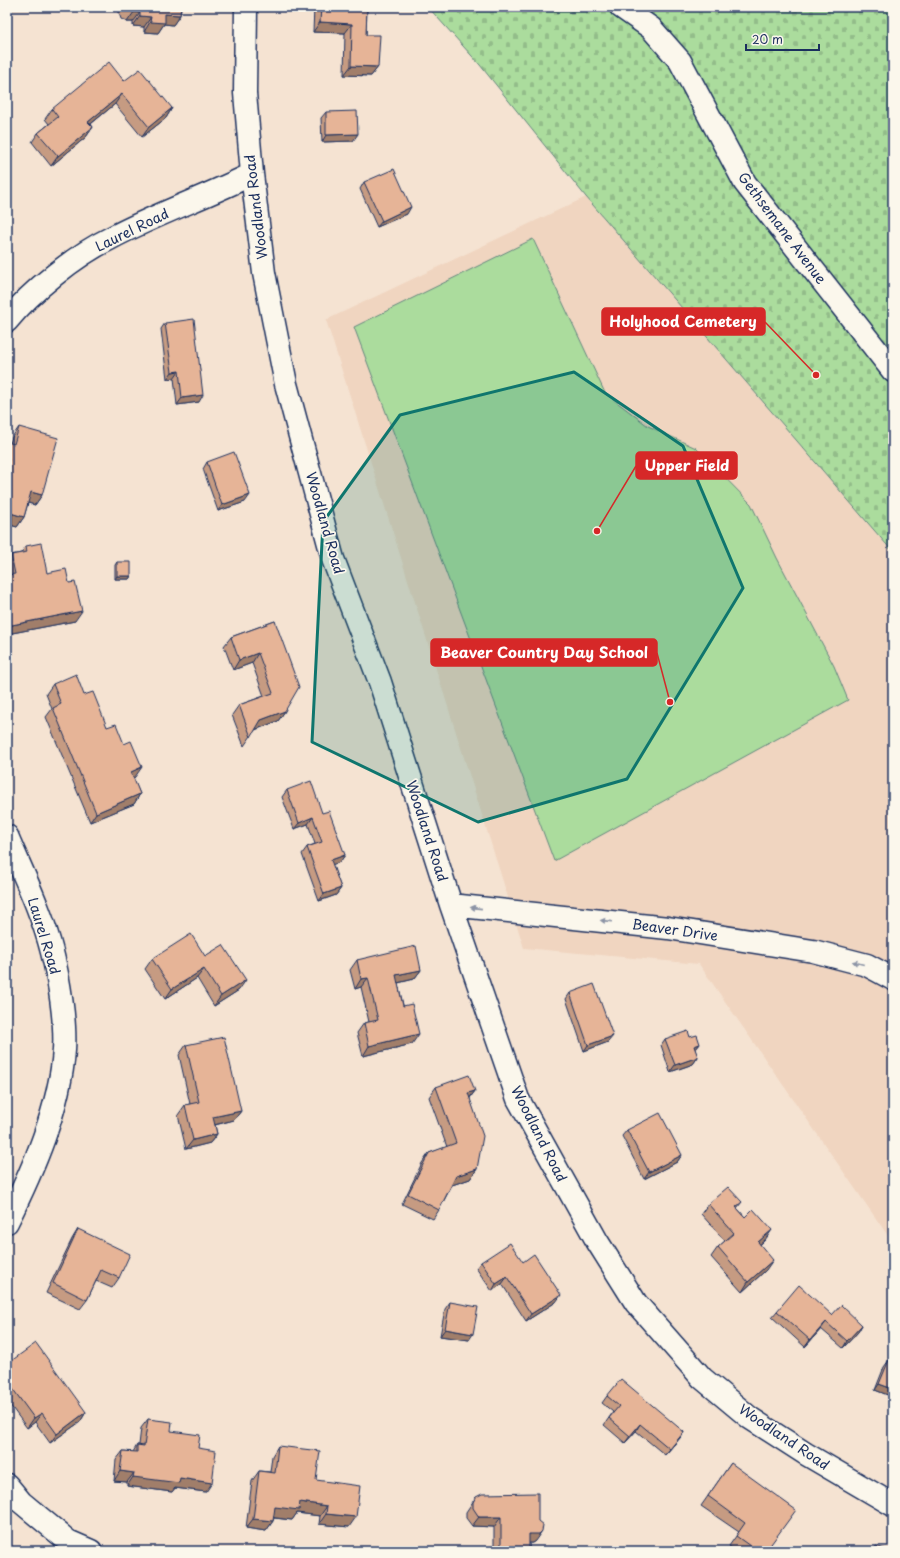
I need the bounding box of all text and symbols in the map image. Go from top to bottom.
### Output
scale bar [746,26,819,52]
text: 20 m [752,30,783,48]
street label: Woodland Road [239,153,272,261]
street label: Gethsemane Avenue [733,167,832,288]
street label: Laurel Road [91,203,172,256]
callout: Holyhood Cemetery [602,308,765,335]
text: Holyhood Cemetery [609,309,757,332]
callout: Upper Field [636,452,737,479]
text: Upper Field [645,453,729,476]
street label: Woodland Road [301,469,350,576]
callout: Beaver Country Day School [431,639,657,666]
text: Beaver Country Day School [440,640,648,663]
street label: Woodland Road [401,777,454,884]
street label: Laurel Road [23,895,66,977]
one-way arrow [470,905,482,911]
street label: Beaver Drive [631,913,719,946]
one-way arrow [600,918,612,925]
one-way arrow [852,960,864,966]
street label: Woodland Road [506,1082,573,1186]
street label: Woodland Road [735,1398,834,1475]

